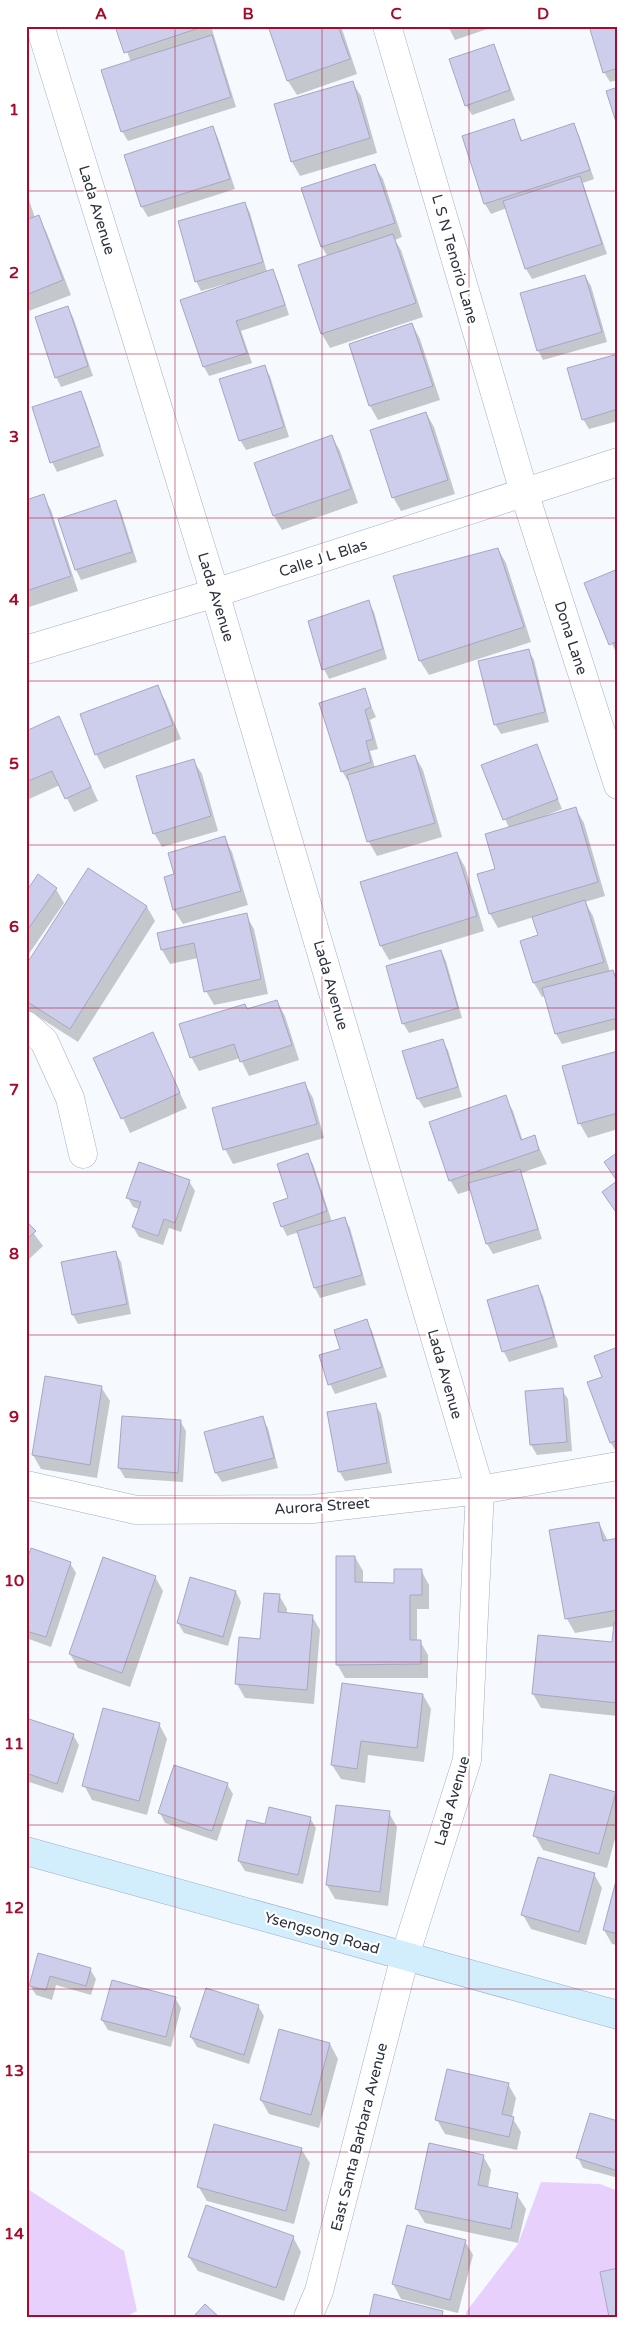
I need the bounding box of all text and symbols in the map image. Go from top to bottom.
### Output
text: A [95,4,107,24]
text: B [242,4,254,24]
text: C [390,4,402,24]
text: D [537,4,549,24]
text: 1 [9,100,19,120]
street label: Lada Avenue [75,163,119,257]
street label: L S N Tenorio Lane [428,192,482,326]
text: 2 [9,263,19,283]
text: 3 [9,427,19,447]
street label: Calle J L Blas [277,535,369,581]
street label: Lada Avenue [194,550,238,644]
text: 4 [9,590,19,610]
street label: Dona Lane [551,599,591,677]
text: 5 [9,754,19,774]
text: 6 [9,917,19,937]
street label: Lada Avenue [310,938,352,1032]
text: 7 [9,1080,19,1100]
text: 8 [9,1244,19,1264]
street label: Lada Avenue [424,1327,466,1421]
text: 9 [9,1407,19,1427]
street label: Aurora Street [274,1494,371,1518]
text: 10 [4,1571,24,1591]
text: 11 [4,1734,24,1754]
street label: Lada Avenue [431,1754,473,1848]
text: 12 [4,1898,24,1918]
street label: Ysengsong Road [262,1908,382,1958]
street label: East Santa Barbara Avenue [327,2041,391,2233]
text: 13 [4,2061,24,2081]
text: 14 [4,2224,24,2244]

